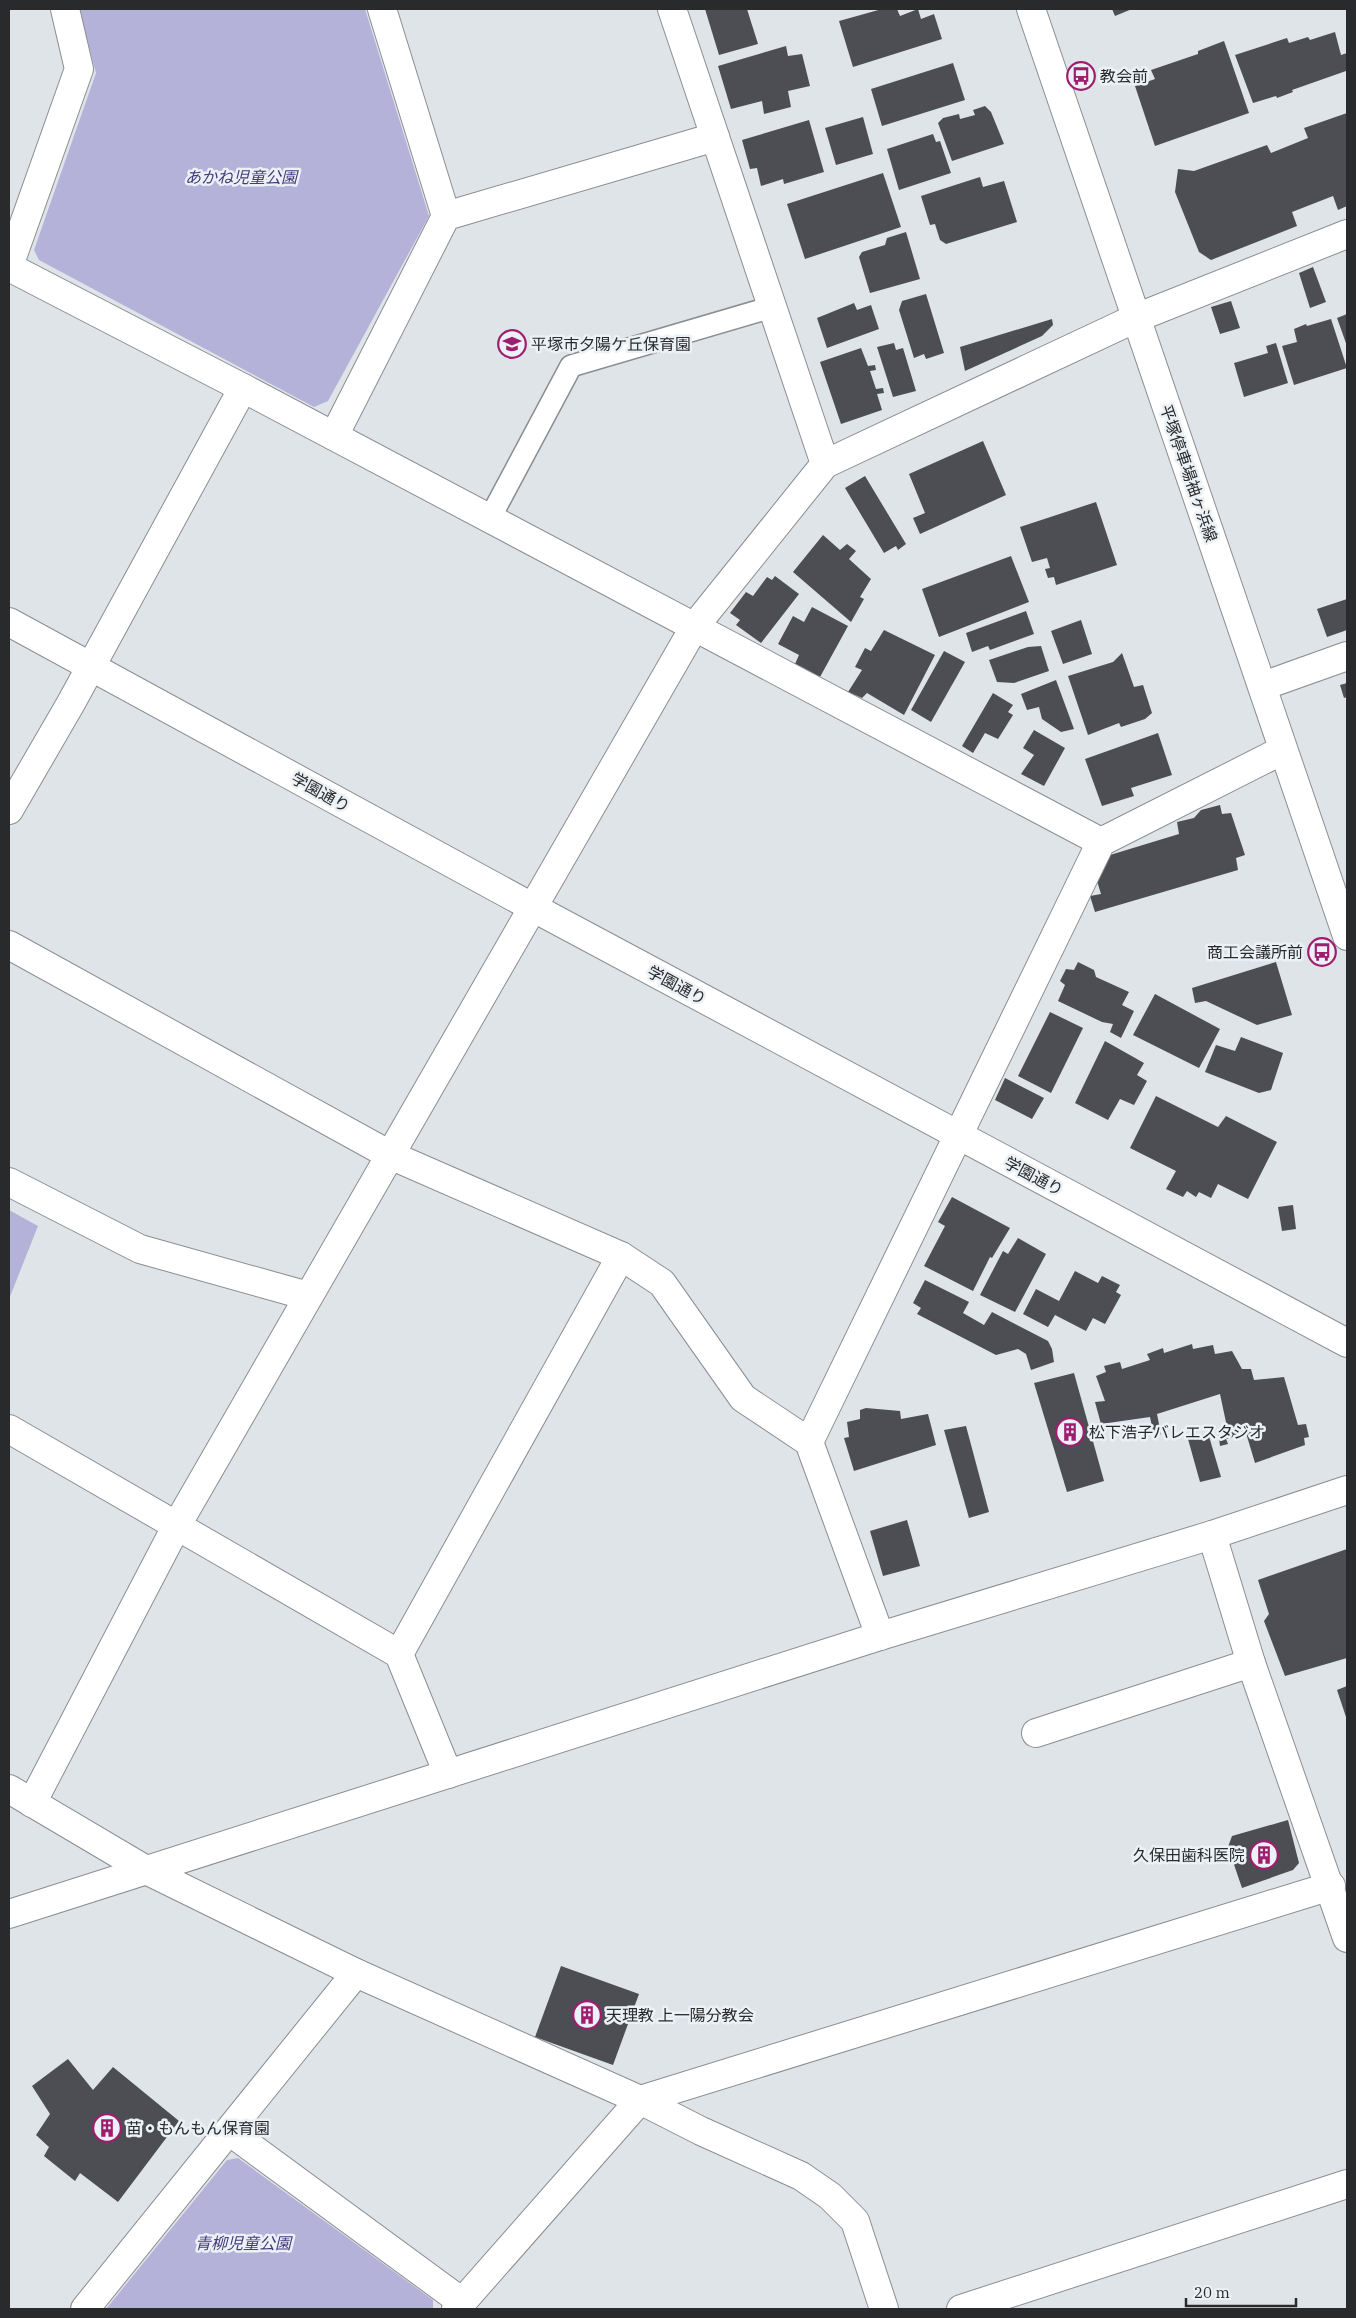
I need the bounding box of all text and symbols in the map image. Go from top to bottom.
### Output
bus stop icon: 教会前 [1066,61,1096,91]
place label: 教会前 [1100,66,1148,86]
park label: あかね児童公園 [185,167,299,187]
school or university icon: 平塚市夕陽ケ丘保育園 [497,329,527,359]
place label: 平塚市夕陽ケ丘保育園 [531,334,691,354]
street label: 平塚停車場袖ヶ浜線 [1156,402,1222,544]
street label: 学園通り [288,768,354,816]
bus stop icon: 商工会議所前 [1307,937,1337,967]
place label: 商工会議所前 [1207,942,1303,962]
street label: 学園通り [644,961,710,1009]
street label: 学園通り [1001,1152,1067,1200]
building icon: 松下浩子バレエスタジオ [1055,1417,1085,1447]
place label: 松下浩子バレエスタジオ [1089,1422,1265,1442]
building icon: 久保田歯科医院 [1249,1840,1279,1870]
place label: 久保田歯科医院 [1133,1845,1245,1865]
building icon: 天理教 上一陽分教会 [572,2000,602,2030]
place label: 天理教 上一陽分教会 [606,2005,754,2025]
building icon: 苗・もんもん保育園 [92,2113,122,2143]
place label: 苗・もんもん保育園 [126,2118,270,2138]
park label: 青柳児童公園 [195,2233,293,2253]
scale bar [1186,2276,1296,2308]
text: 20 m [1194,2283,1230,2302]

